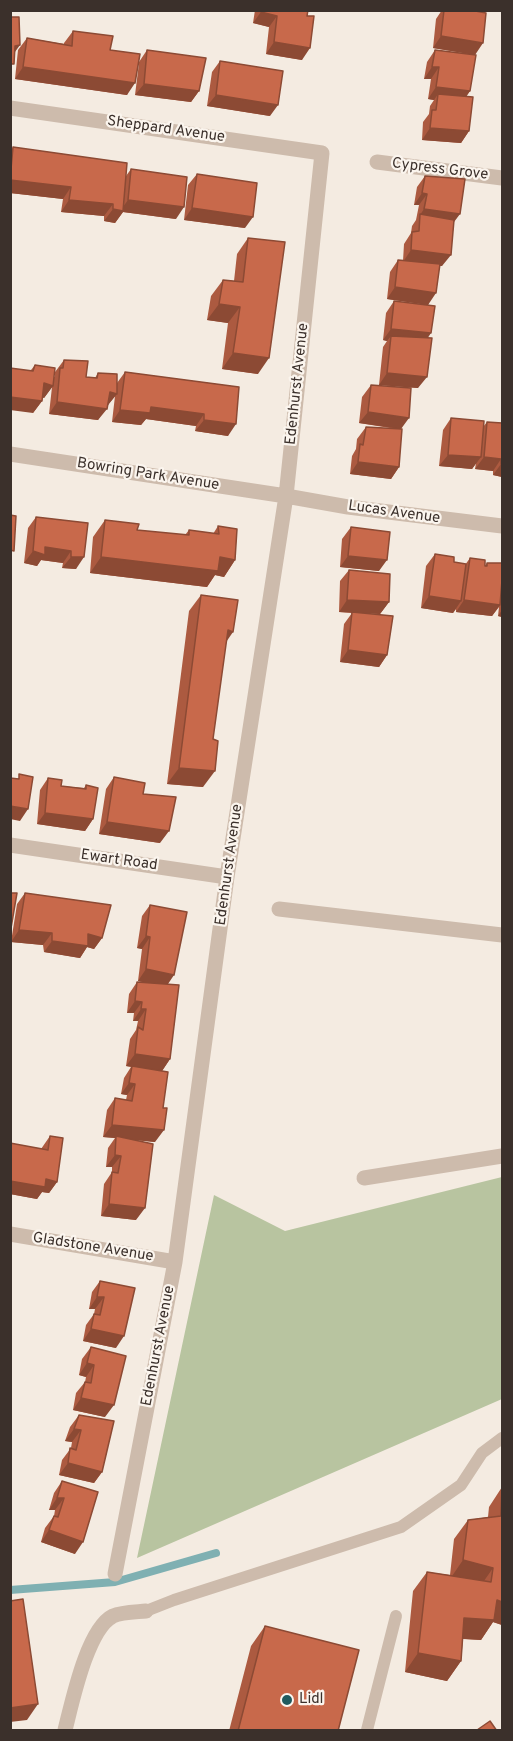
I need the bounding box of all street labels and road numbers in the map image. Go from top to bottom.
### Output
street label: Sheppard Avenue [106,113,226,147]
street label: Cypress Grove [391,155,489,185]
street label: Edenhurst Avenue [283,322,313,446]
street label: Bowring Park Avenue [76,455,220,495]
street label: Lucas Avenue [347,498,441,528]
street label: Edenhurst Avenue [213,803,247,927]
street label: Ewart Road [79,847,159,875]
street label: Gladstone Avenue [31,1230,155,1266]
street label: Edenhurst Avenue [138,1284,180,1408]

